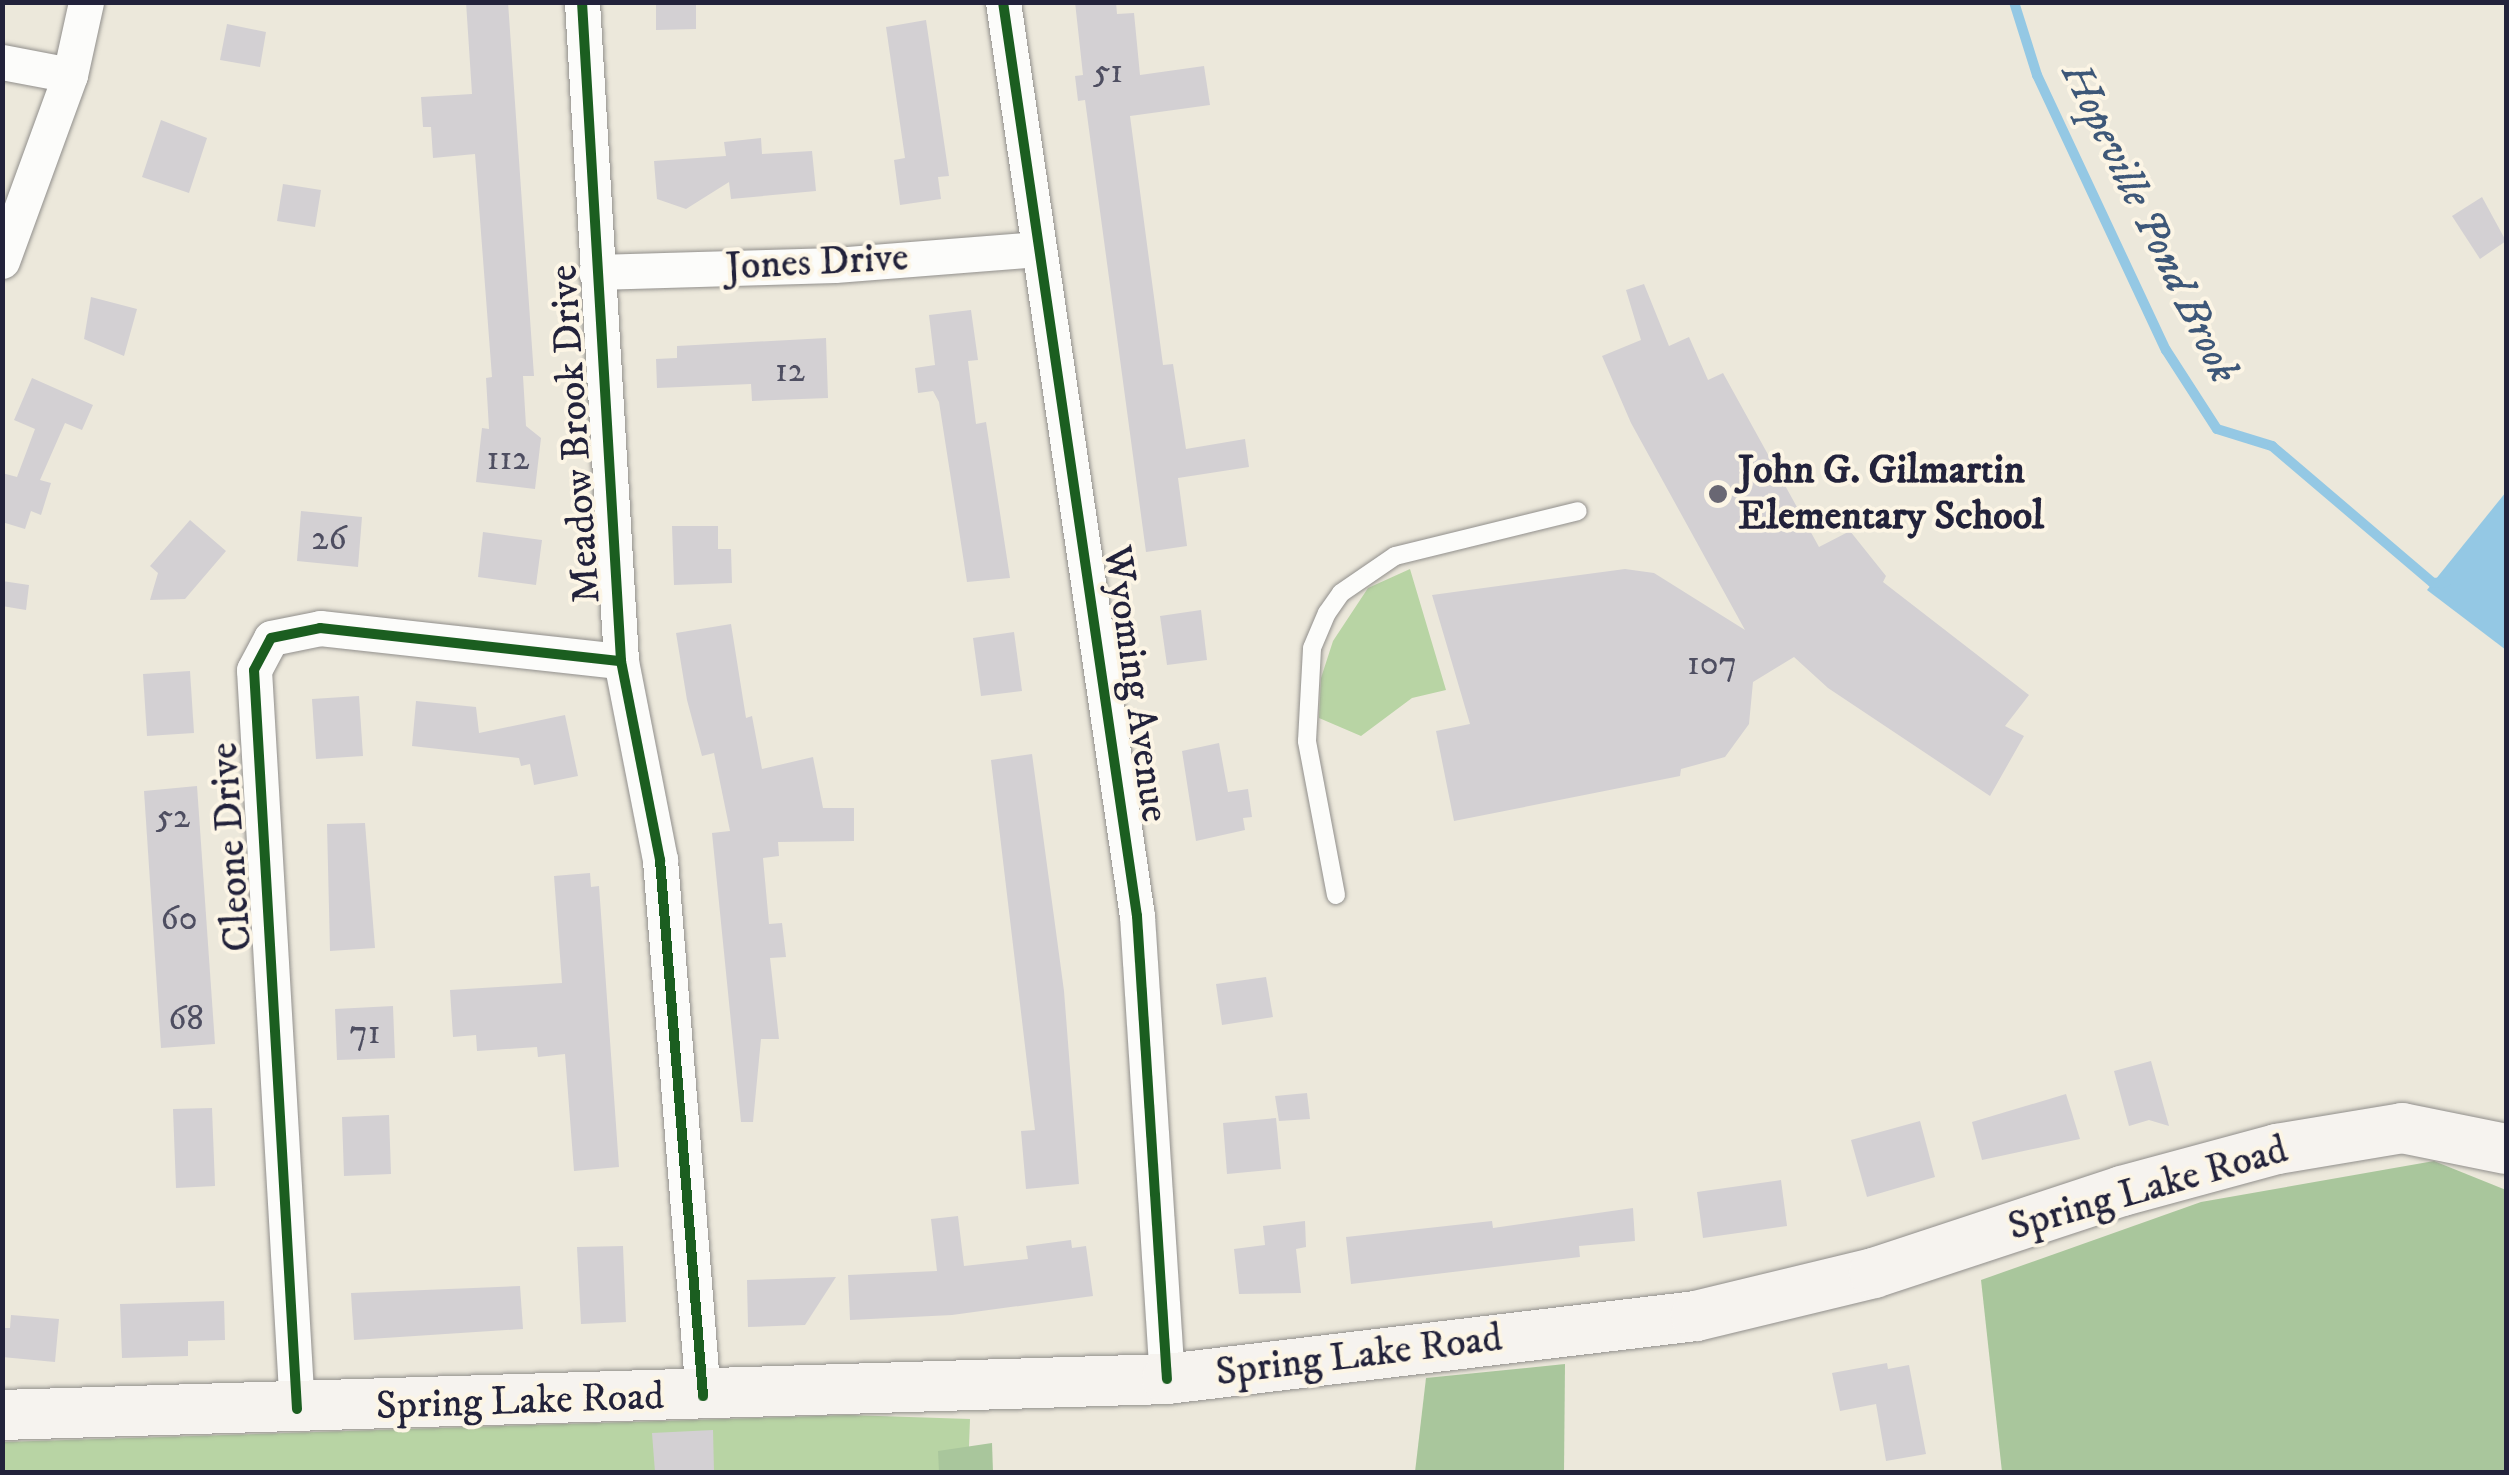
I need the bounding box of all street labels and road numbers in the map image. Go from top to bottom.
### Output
street label: Jones Drive [724,234,910,292]
street label: Meadow Brook Drive [540,263,612,605]
street label: Wyoming Avenue [1092,543,1178,825]
street label: Cleone Drive [201,741,263,953]
street label: Spring Lake Road [2003,1126,2293,1252]
street label: Spring Lake Road [1213,1315,1505,1397]
street label: Spring Lake Road [375,1373,665,1431]

